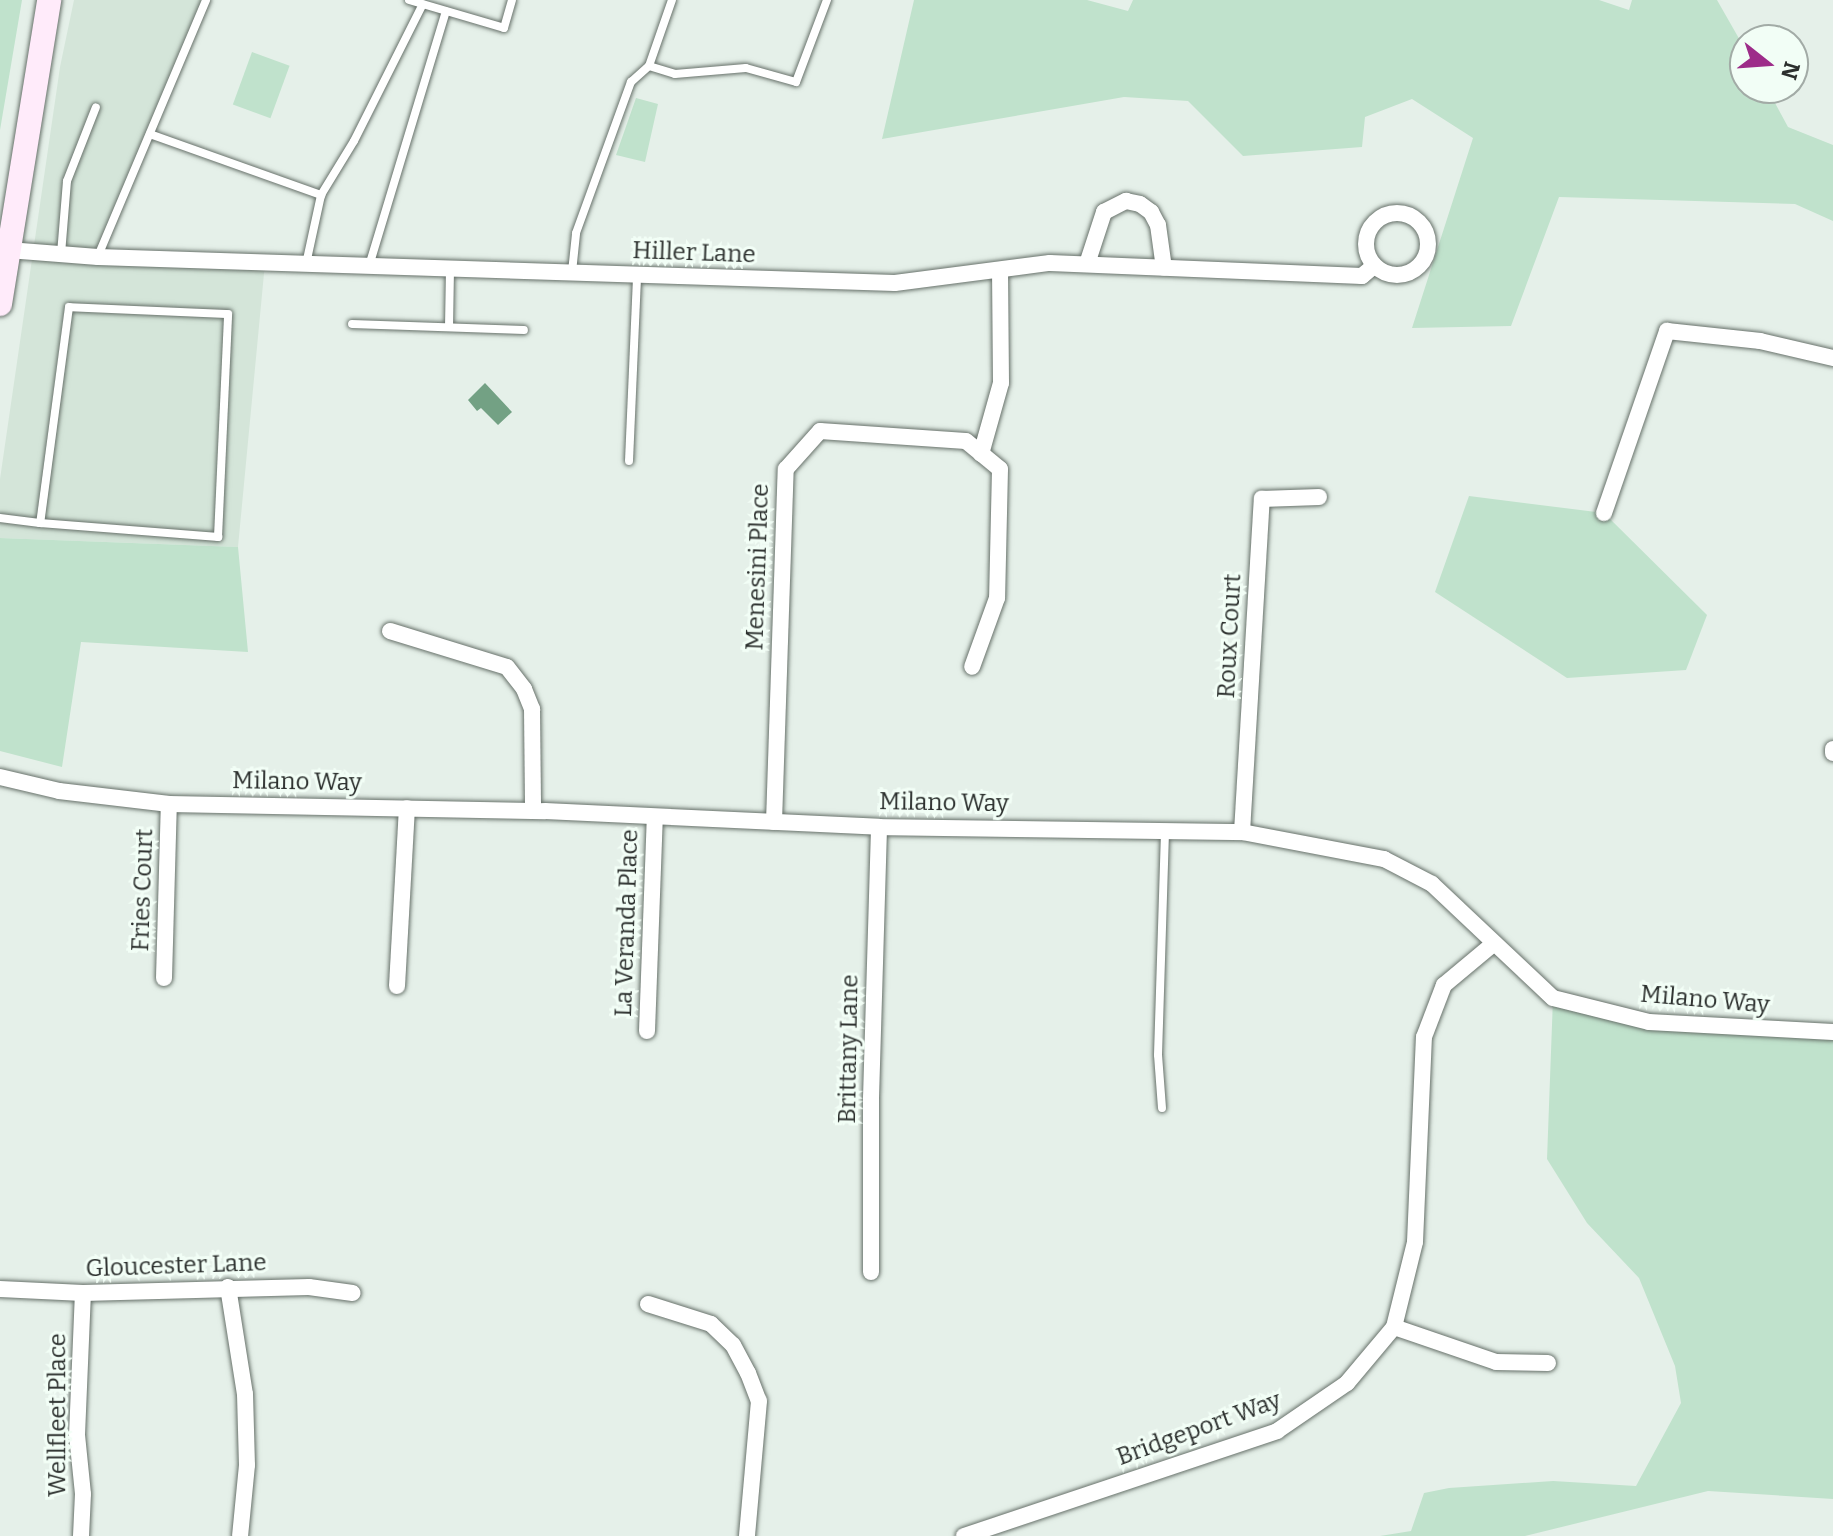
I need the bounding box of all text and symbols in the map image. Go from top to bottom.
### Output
north arrow [1729,24,1809,104]
text: N [1775,59,1806,83]
street label: Hiller Lane [632,236,756,270]
street label: Menesini Place [741,483,775,651]
street label: Roux Court [1212,573,1248,699]
street label: Milano Way [232,766,362,798]
street label: Milano Way [879,787,1009,819]
street label: Fries Court [126,828,160,952]
street label: La Veranda Place [609,829,645,1017]
street label: Brittany Lane [833,974,865,1124]
street label: Milano Way [1639,980,1771,1020]
street label: Gloucester Lane [85,1248,267,1284]
street label: Wellfleet Place [44,1333,72,1497]
street label: Bridgeport Way [1113,1386,1285,1472]

